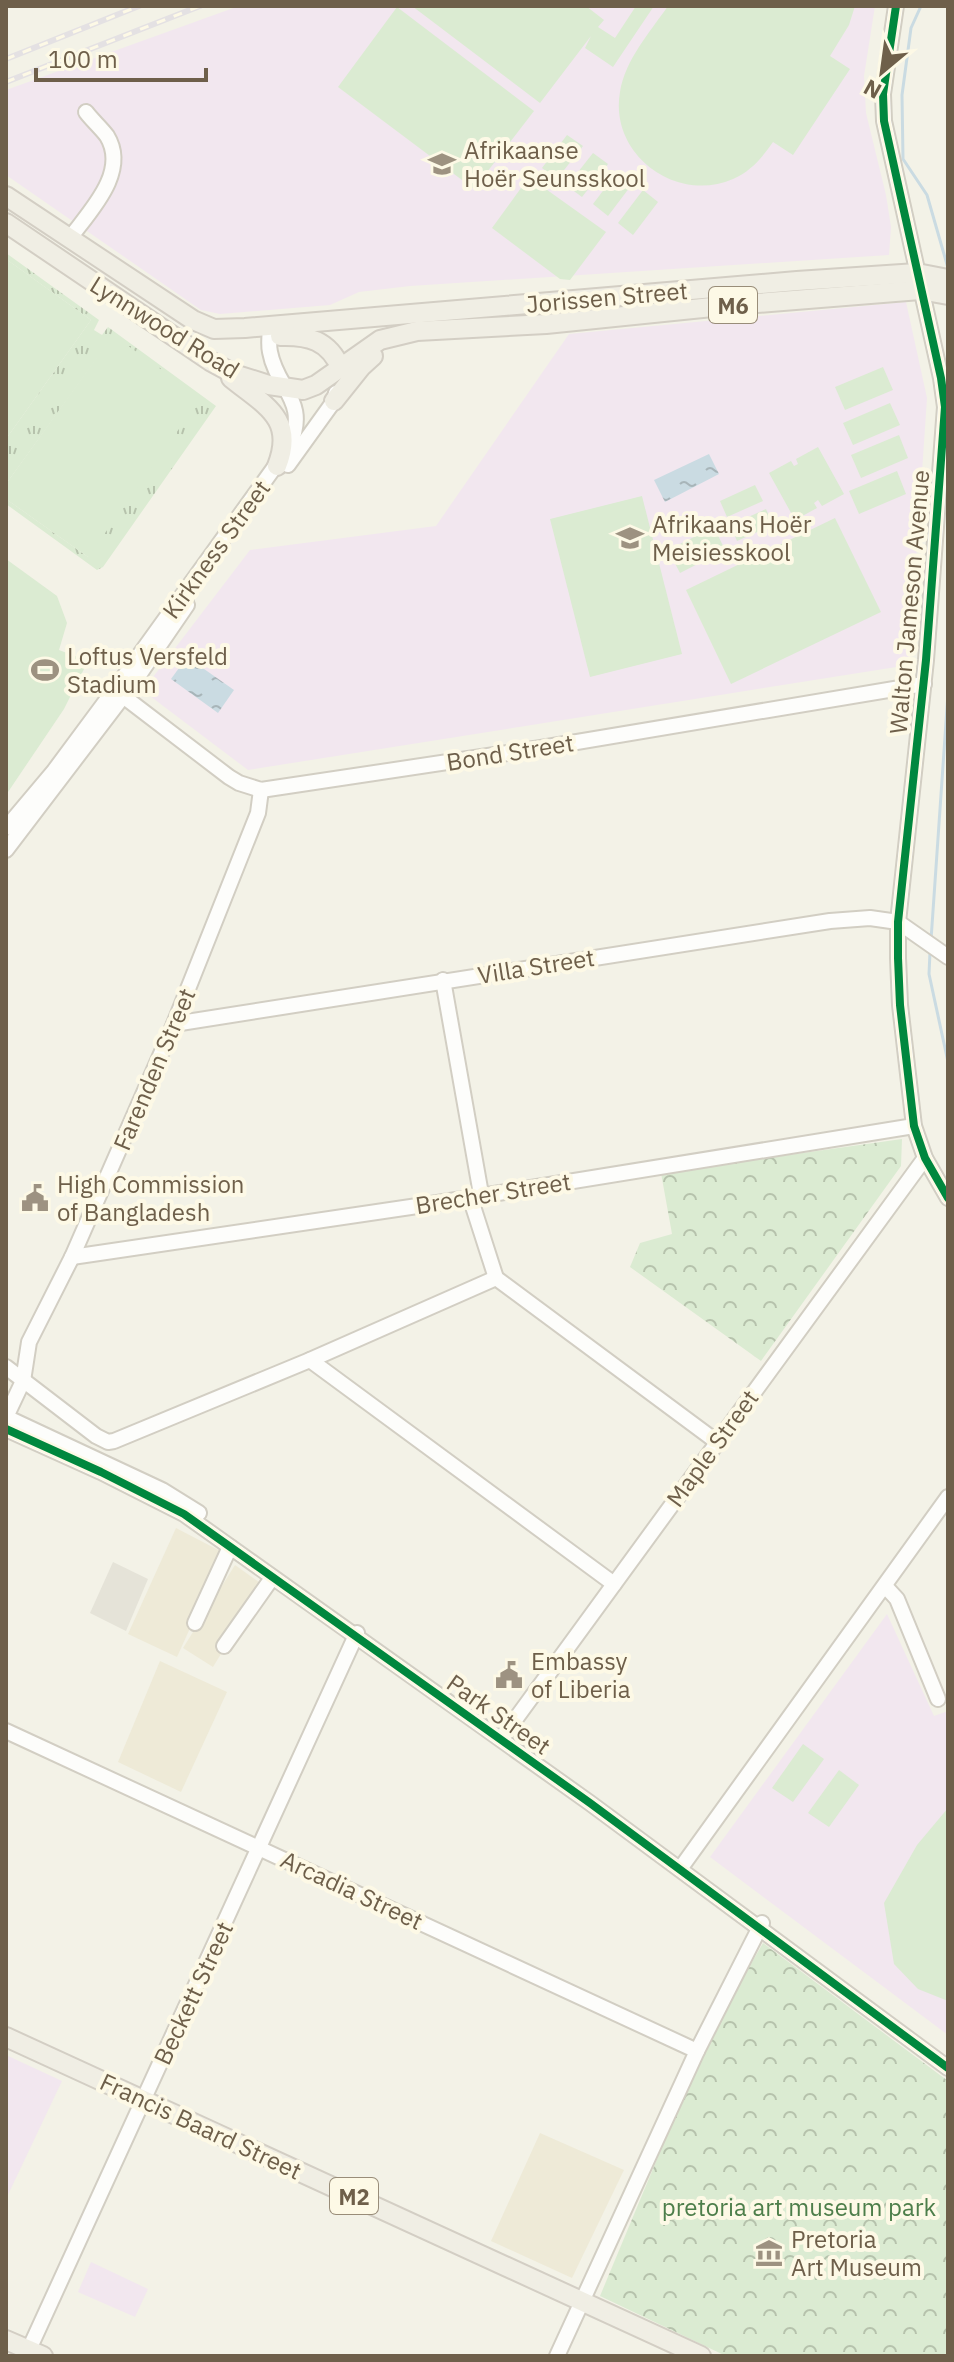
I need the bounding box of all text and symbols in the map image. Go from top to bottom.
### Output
scale bar [36,32,206,82]
north arrow [842,32,922,112]
text: 100 m [48,43,118,75]
text: N [858,73,886,106]
place label: Afrikaanse Hoër Seunsskool [464,134,645,194]
school or university icon: Afrikaanse Hoër Seunsskool [427,149,457,179]
street label: Lynnwood Road [84,268,246,386]
street label: Jorissen Street [525,274,689,320]
road number: M6 [709,287,757,323]
street label: Walton Jameson Avenue [882,469,936,735]
street label: Kirkness Street [155,473,277,625]
place label: Afrikaans Hoër Meisiesskool [652,508,812,568]
school or university icon: Afrikaans Hoër Meisiesskool [615,523,645,553]
place label: Loftus Versfeld Stadium [67,640,228,700]
sports icon: Loftus Versfeld Stadium [30,655,60,685]
street label: Bond Street [444,726,576,778]
street label: Villa Street [475,941,597,991]
street label: Farenden Street [105,983,203,1155]
street label: Brecher Street [413,1165,573,1221]
place label: High Commission of Bangladesh [57,1168,245,1228]
public building icon: High Commission of Bangladesh [20,1183,50,1213]
street label: Maple Street [659,1383,765,1513]
place label: Embassy of Liberia [531,1645,631,1705]
public building icon: Embassy of Liberia [494,1660,524,1690]
street label: Park Street [441,1666,557,1762]
street label: Arcadia Street [276,1843,428,1937]
street label: Beckett Street [146,1916,240,2070]
street label: Francis Baard Street [95,2065,307,2187]
road number: M2 [330,2178,378,2214]
park label: pretoria art museum park [662,2191,937,2223]
place label: Pretoria Art Museum [791,2223,922,2283]
museum icon: Pretoria Art Museum [754,2238,784,2268]

